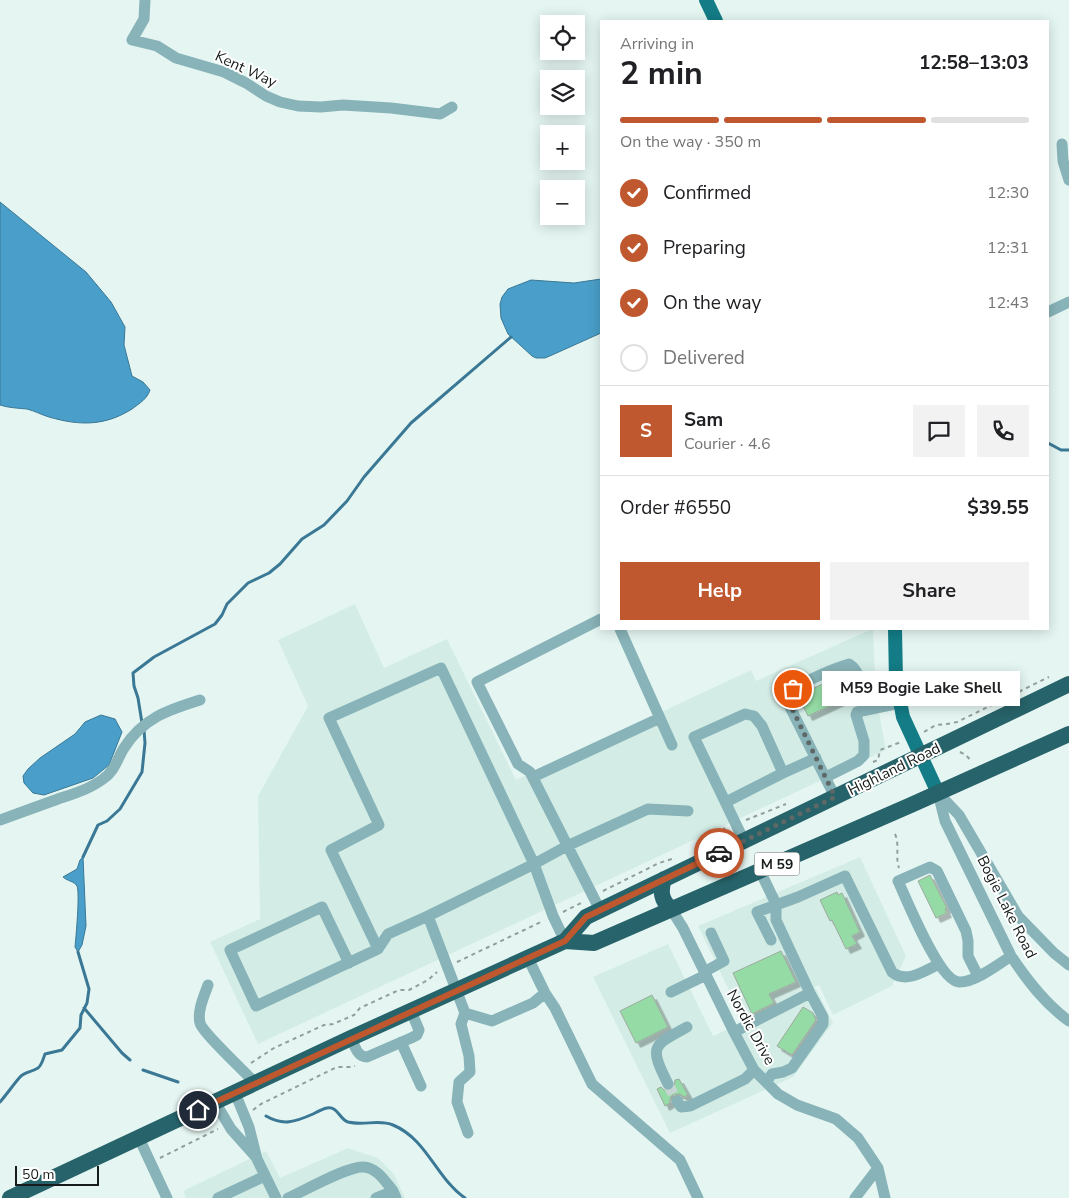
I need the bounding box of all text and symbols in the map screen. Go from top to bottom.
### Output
map controls [540,15,585,225]
button: locate [540,15,585,60]
text: Arriving in [620,33,694,55]
street label: Kent Way [212,46,280,92]
text: 12:58–13:03 [919,50,1029,76]
text: 2 min [620,52,703,95]
button: layers [540,70,585,115]
button: + [540,125,585,170]
text: On the way · 350 m [620,131,761,153]
icon: check [620,179,648,207]
button: − [540,180,585,225]
text: Confirmed [663,180,751,206]
text: 12:30 [987,182,1029,204]
icon: check [620,234,648,262]
text: Preparing [663,235,746,261]
text: 12:31 [987,237,1029,259]
icon: check [620,289,648,317]
text: On the way [663,290,761,316]
text: 12:43 [987,292,1029,314]
text: Delivered [663,345,745,371]
button: chat [913,405,965,457]
button: phone [977,405,1029,457]
text: Sam [684,407,723,433]
text: S [640,418,652,444]
text: Courier · 4.6 [684,433,770,455]
text: Order #6550 [620,495,731,521]
text: $39.55 [967,495,1029,521]
button: Help [620,562,820,620]
button: Share [830,562,1029,620]
pin [772,668,814,710]
callout: M59 Bogie Lake Shell [823,672,1020,706]
icon: bag [779,675,807,703]
text: M59 Bogie Lake Shell [840,677,1002,699]
street label: Highland Road [844,738,944,800]
courier [694,828,744,878]
icon: car [705,839,733,867]
road number: M 59 [754,852,800,876]
street label: Bogie Lake Road [972,852,1042,962]
street label: Nordic Drive [722,986,780,1068]
pin [177,1089,219,1131]
icon: home [184,1096,212,1124]
scale bar [15,1163,99,1186]
text: 50 m [22,1165,54,1184]

